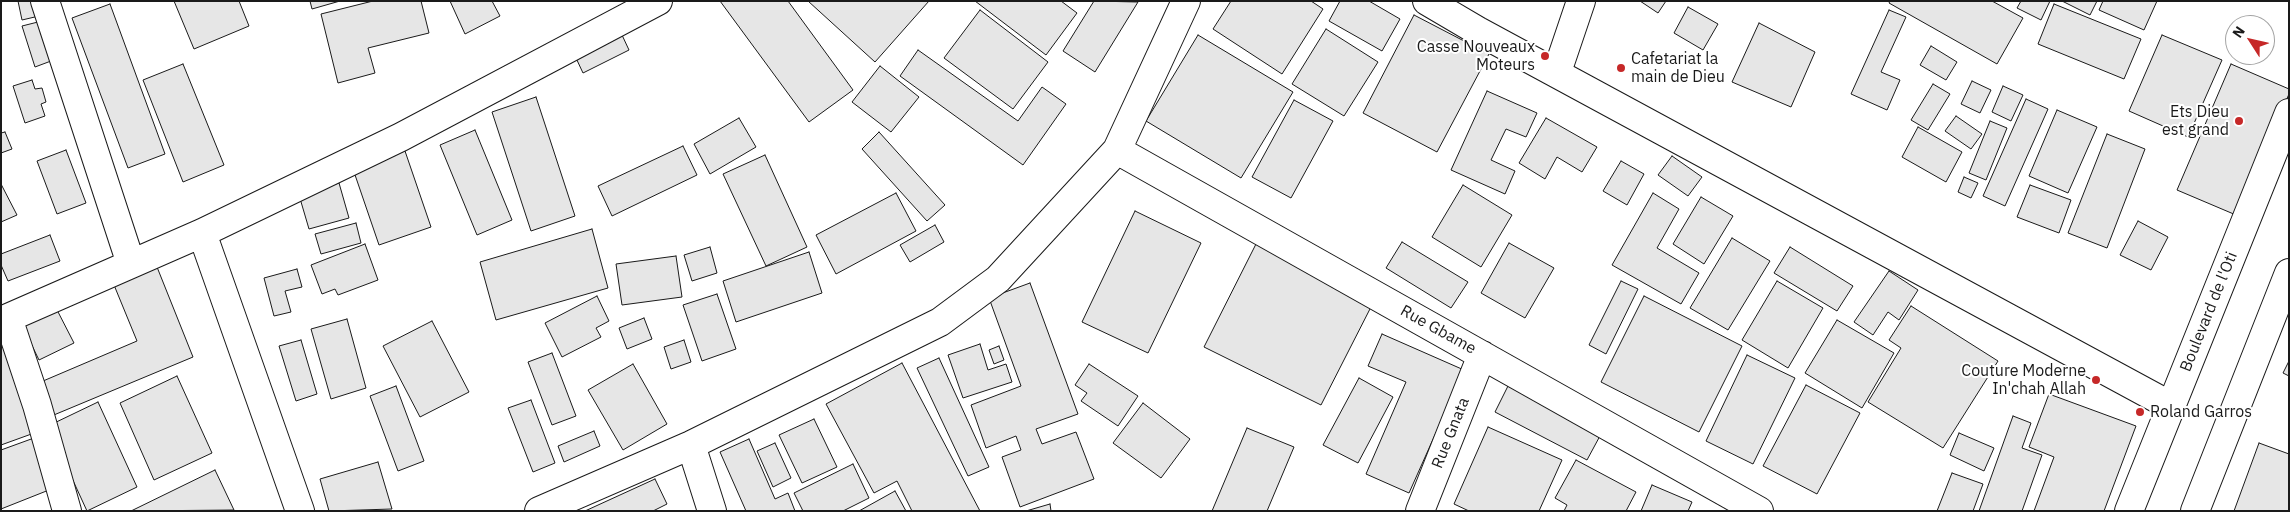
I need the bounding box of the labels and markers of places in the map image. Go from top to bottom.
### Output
place label: Casse Nouveaux Moteurs [1417,37,1535,75]
place label: Cafetariat la main de Dieu [1631,49,1725,87]
marker: Casse Nouveaux Moteurs [1539,50,1551,62]
marker: Cafetariat la main de Dieu [1615,62,1627,74]
place label: Ets Dieu est grand [2162,102,2229,140]
marker: Ets Dieu est grand [2233,115,2245,127]
place label: Couture Moderne In'chah Allah [1961,361,2086,399]
marker: Couture Moderne In'chah Allah [2090,374,2102,386]
place label: Roland Garros [2150,402,2252,422]
marker: Roland Garros [2134,406,2146,418]

